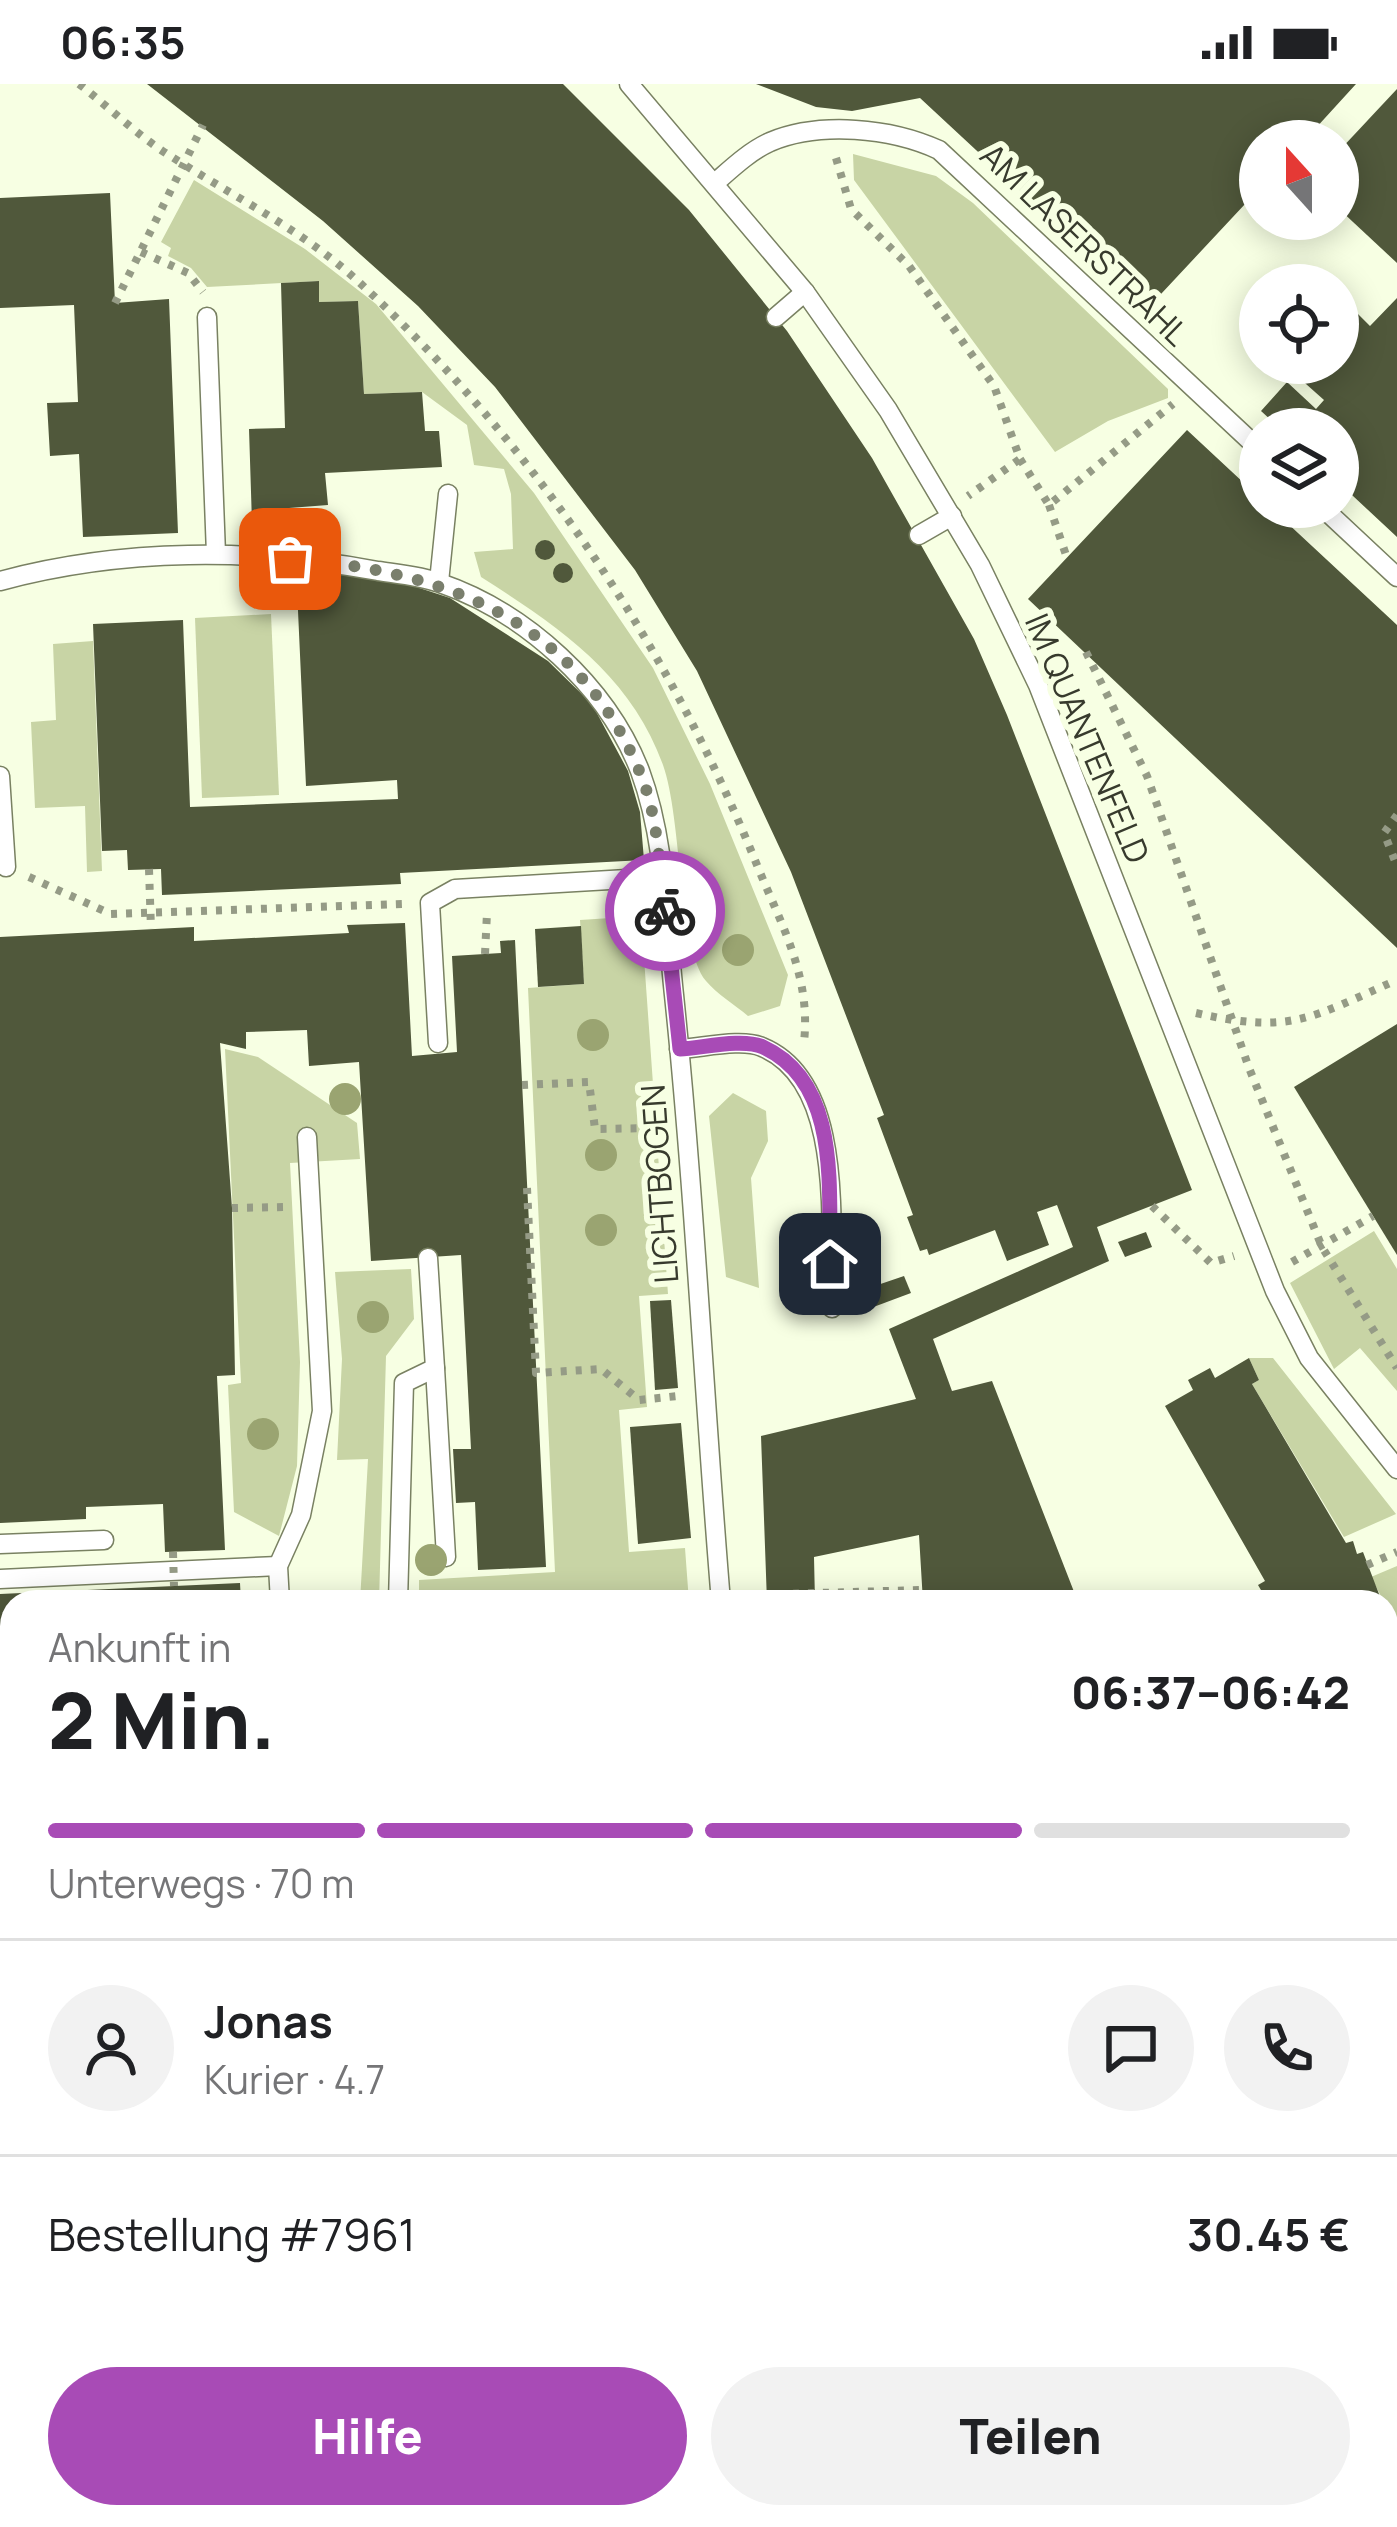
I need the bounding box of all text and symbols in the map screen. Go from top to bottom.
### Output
text: 06:35 [60,11,186,73]
north arrow [1239,120,1359,240]
map controls [1239,120,1359,528]
street label: AM LASERSTRAHL [971,133,1199,355]
button: locate [1239,264,1359,384]
button: layers [1239,408,1359,528]
pin [239,508,341,610]
icon: bag [257,526,323,592]
street label: IM QUANTENFELD [1015,606,1161,870]
courier [605,851,725,971]
icon: bike [632,878,698,944]
street label: LICHTBOGEN [630,1083,688,1285]
pin [779,1213,881,1315]
icon: home [797,1231,863,1297]
text: Ankunft in [48,1620,231,1674]
text: 06:37–06:42 [1071,1661,1350,1723]
text: 2 Min. [48,1666,275,1772]
text: Unterwegs · 70 m [48,1856,354,1910]
button: person [48,1985,174,2111]
button: chat [1068,1985,1194,2111]
button: phone [1224,1985,1350,2111]
text: Jonas [204,1990,333,2052]
text: Kurier · 4.7 [204,2052,385,2106]
text: Bestellung #7961 [48,2203,416,2265]
text: 30.45 € [1187,2203,1350,2265]
button: Hilfe [48,2367,687,2505]
button: Teilen [711,2367,1350,2505]

